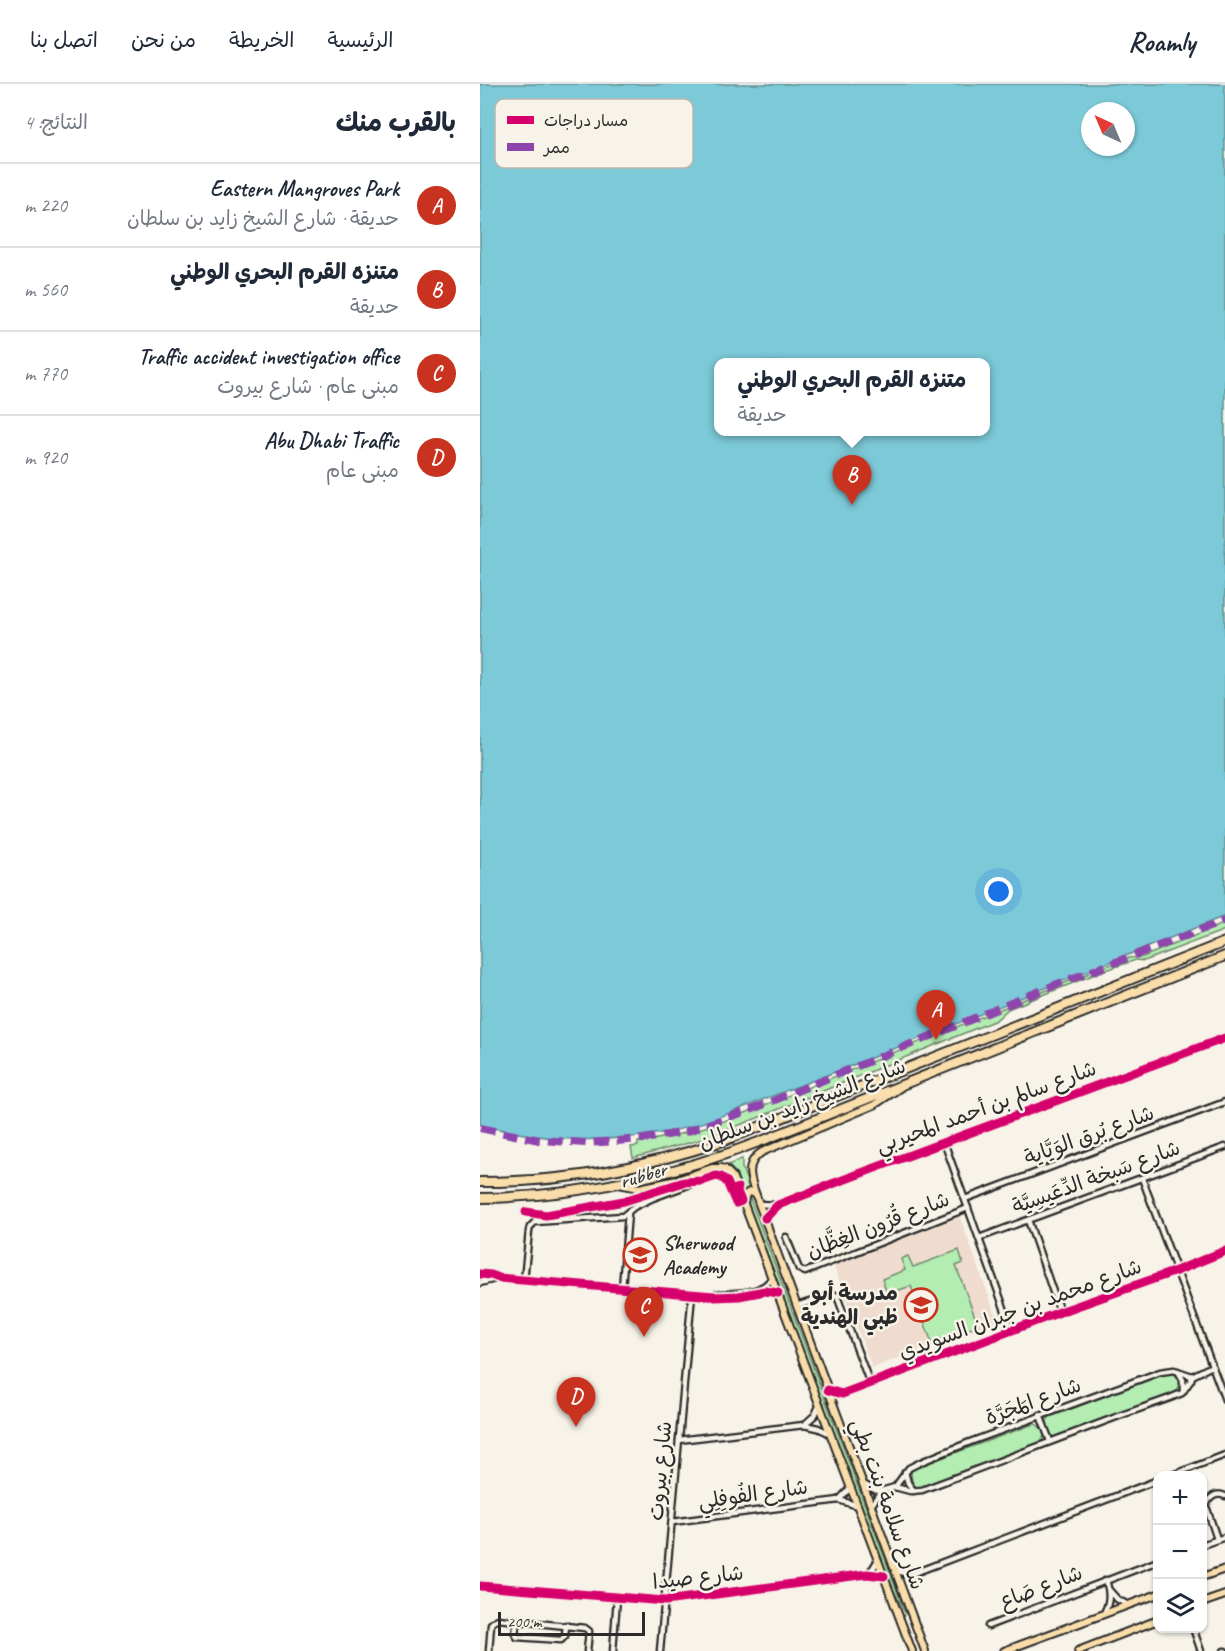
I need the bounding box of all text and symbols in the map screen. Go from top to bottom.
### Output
text: Roamly [1128,24,1195,59]
text: اتصل بنا [30,27,98,53]
text: من نحن [131,27,196,53]
text: الخريطة [229,27,295,53]
text: الرئيسية [328,27,393,53]
legend [495,99,693,168]
north arrow [1081,102,1135,156]
text: بالقرب منك [336,106,456,139]
text: النتائج: 4 [24,110,88,135]
text: مسار دراجات [544,111,628,131]
text: ممر [542,138,570,158]
text: Eastern Mangroves Park [210,175,399,203]
text: 220 m [24,193,67,218]
text: A [431,193,442,218]
text: حديقة · شارع الشيخ زايد بن سلطان [127,206,399,231]
text: متنزه القرم البحري الوطني [170,258,399,286]
text: 560 m [24,277,67,302]
text: B [431,277,442,302]
text: حديقة [350,294,399,319]
text: Traffic accident investigation office [138,343,399,371]
popup [714,358,990,436]
text: 770 m [24,361,67,386]
text: C [432,361,441,386]
text: متنزه القرم البحري الوطني [738,366,966,394]
text: مبنى عام · شارع بيروت [217,374,399,399]
text: حديقة [738,402,787,427]
text: Abu Dhabi Traffic [264,427,399,455]
text: 920 m [24,445,67,470]
text: D [431,445,442,470]
pin: B [832,456,872,505]
text: مبنى عام [326,458,399,483]
your location [984,877,1013,906]
pin: A [916,990,956,1040]
street label: شارع الشيخ زايد بن سلطان [695,1052,910,1157]
street label: شارع سالم بن أحمد المحيربي [872,1055,1102,1165]
street label: شارع بُرق الوَيَّاية [1020,1099,1158,1172]
street label: شارع سَبخة الدِّعَيسِيَّة [1008,1135,1184,1221]
street label: rubber [616,1155,672,1194]
street label: شارع قُرُون الغِظَّان [801,1181,954,1266]
place label: Sherwood Academy [663,1230,736,1280]
school or university icon: Sherwood Academy [622,1237,658,1273]
street label: شارع محمد بن جبران السويدي [895,1253,1146,1367]
place label: مدرسة أبو ظبي الهندية [801,1280,898,1336]
school or university icon: مدرسة أبو ظبي الهندية [903,1287,939,1323]
pin: C [624,1288,664,1337]
street label: شارع المَجَرَّة [981,1372,1085,1432]
pin: D [556,1378,596,1427]
street label: شارع سلامة بنت بطي [839,1415,931,1595]
street label: شارع بيروت [643,1420,679,1522]
map controls [1153,1471,1207,1633]
button: + [1153,1471,1207,1525]
street label: شارع الفُوفِلِي [696,1473,810,1520]
button: − [1153,1525,1207,1579]
street label: شارع صيدا [651,1559,745,1597]
street label: شارع صَاع [996,1559,1087,1617]
button: layers [1153,1579,1207,1633]
scale bar [498,1609,645,1636]
text: 200 m [507,1612,541,1632]

